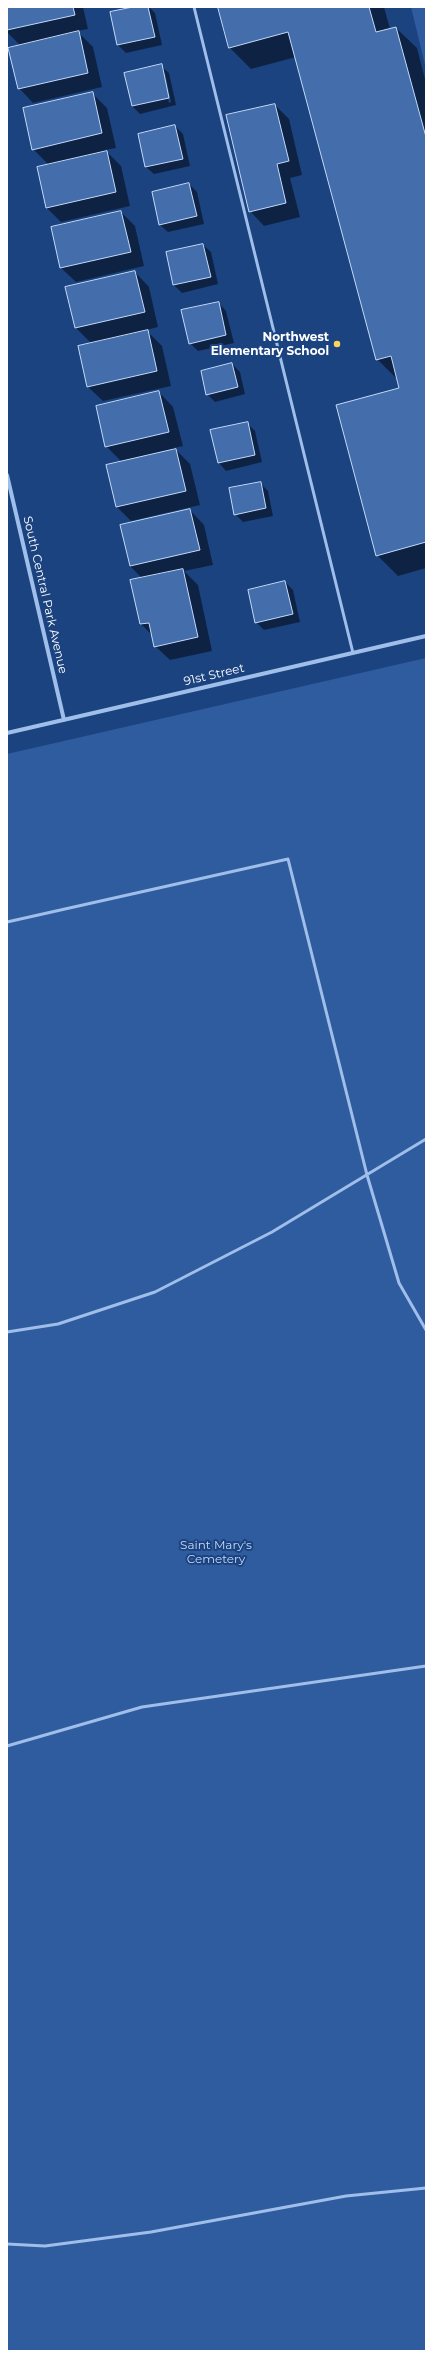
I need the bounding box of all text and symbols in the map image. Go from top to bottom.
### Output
place label: Northwest Elementary School [211,330,329,358]
marker: Northwest Elementary School [332,339,342,349]
street label: South Central Park Avenue [20,515,70,675]
street label: 91st Street [182,661,246,689]
park label: Saint Mary's Cemetery [180,1538,252,1566]

